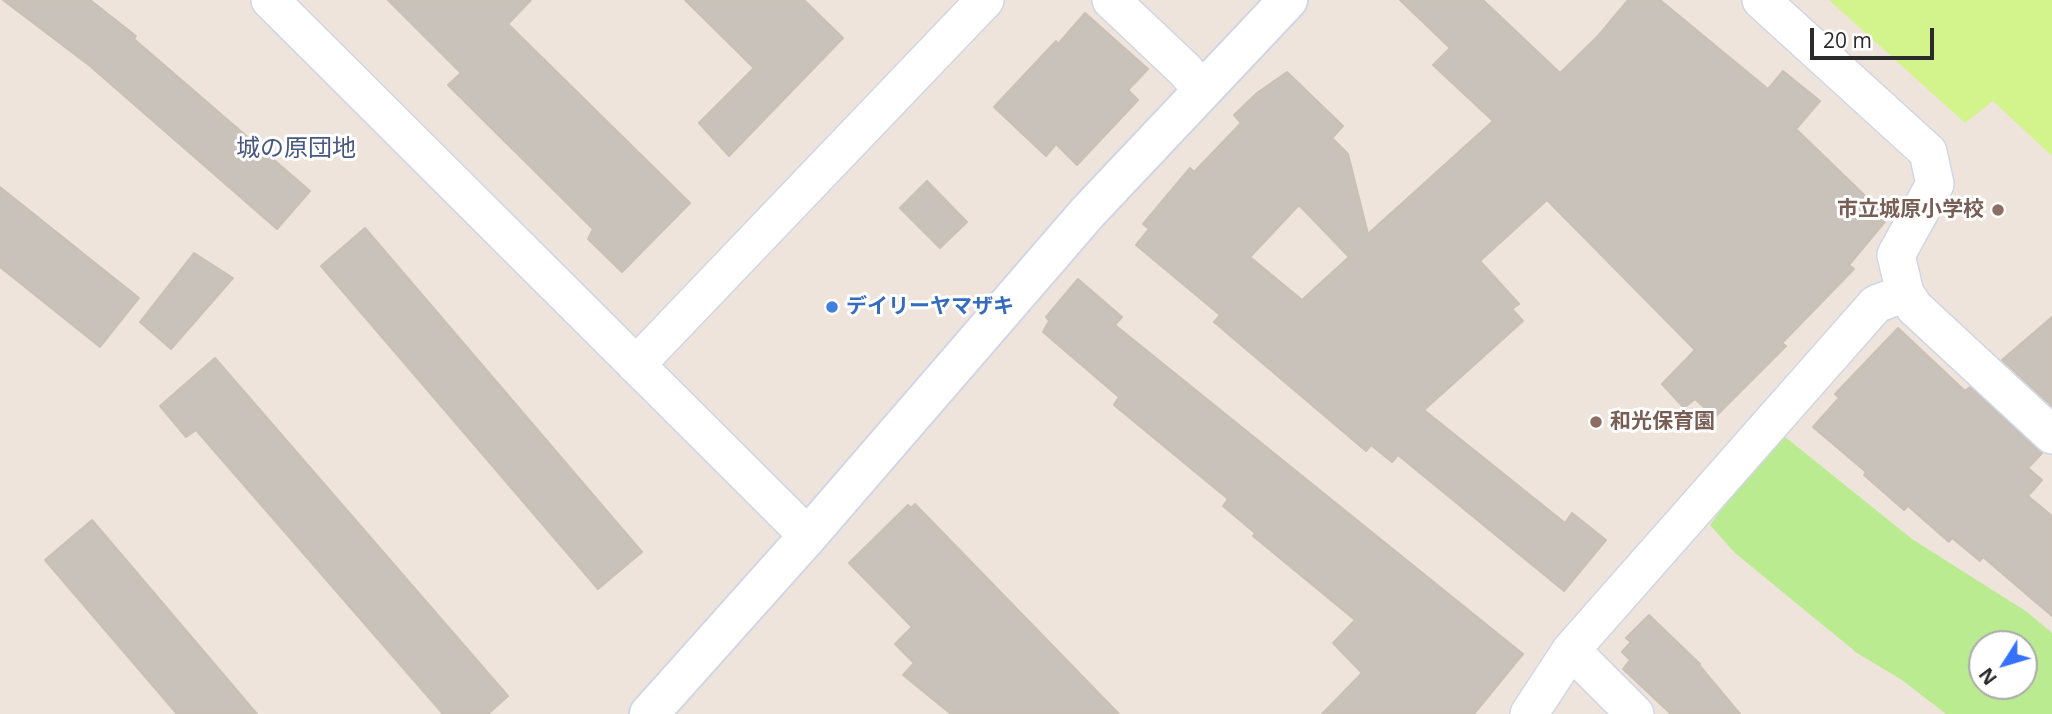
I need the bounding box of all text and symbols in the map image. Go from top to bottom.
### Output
scale bar [1814,14,1938,58]
text: 20 m [1823,26,1872,54]
district label: 城の原団地 [236,135,356,163]
place label: 市立城原小学校 [1837,197,1984,223]
marker: 市立城原小学校 [1990,202,2006,218]
place label: デイリーヤマザキ [846,294,1014,320]
marker: デイリーヤマザキ [824,299,840,315]
place label: 和光保育園 [1610,409,1715,435]
marker: 和光保育園 [1588,414,1604,430]
north arrow [1968,630,2038,700]
text: N [1973,662,2003,690]

